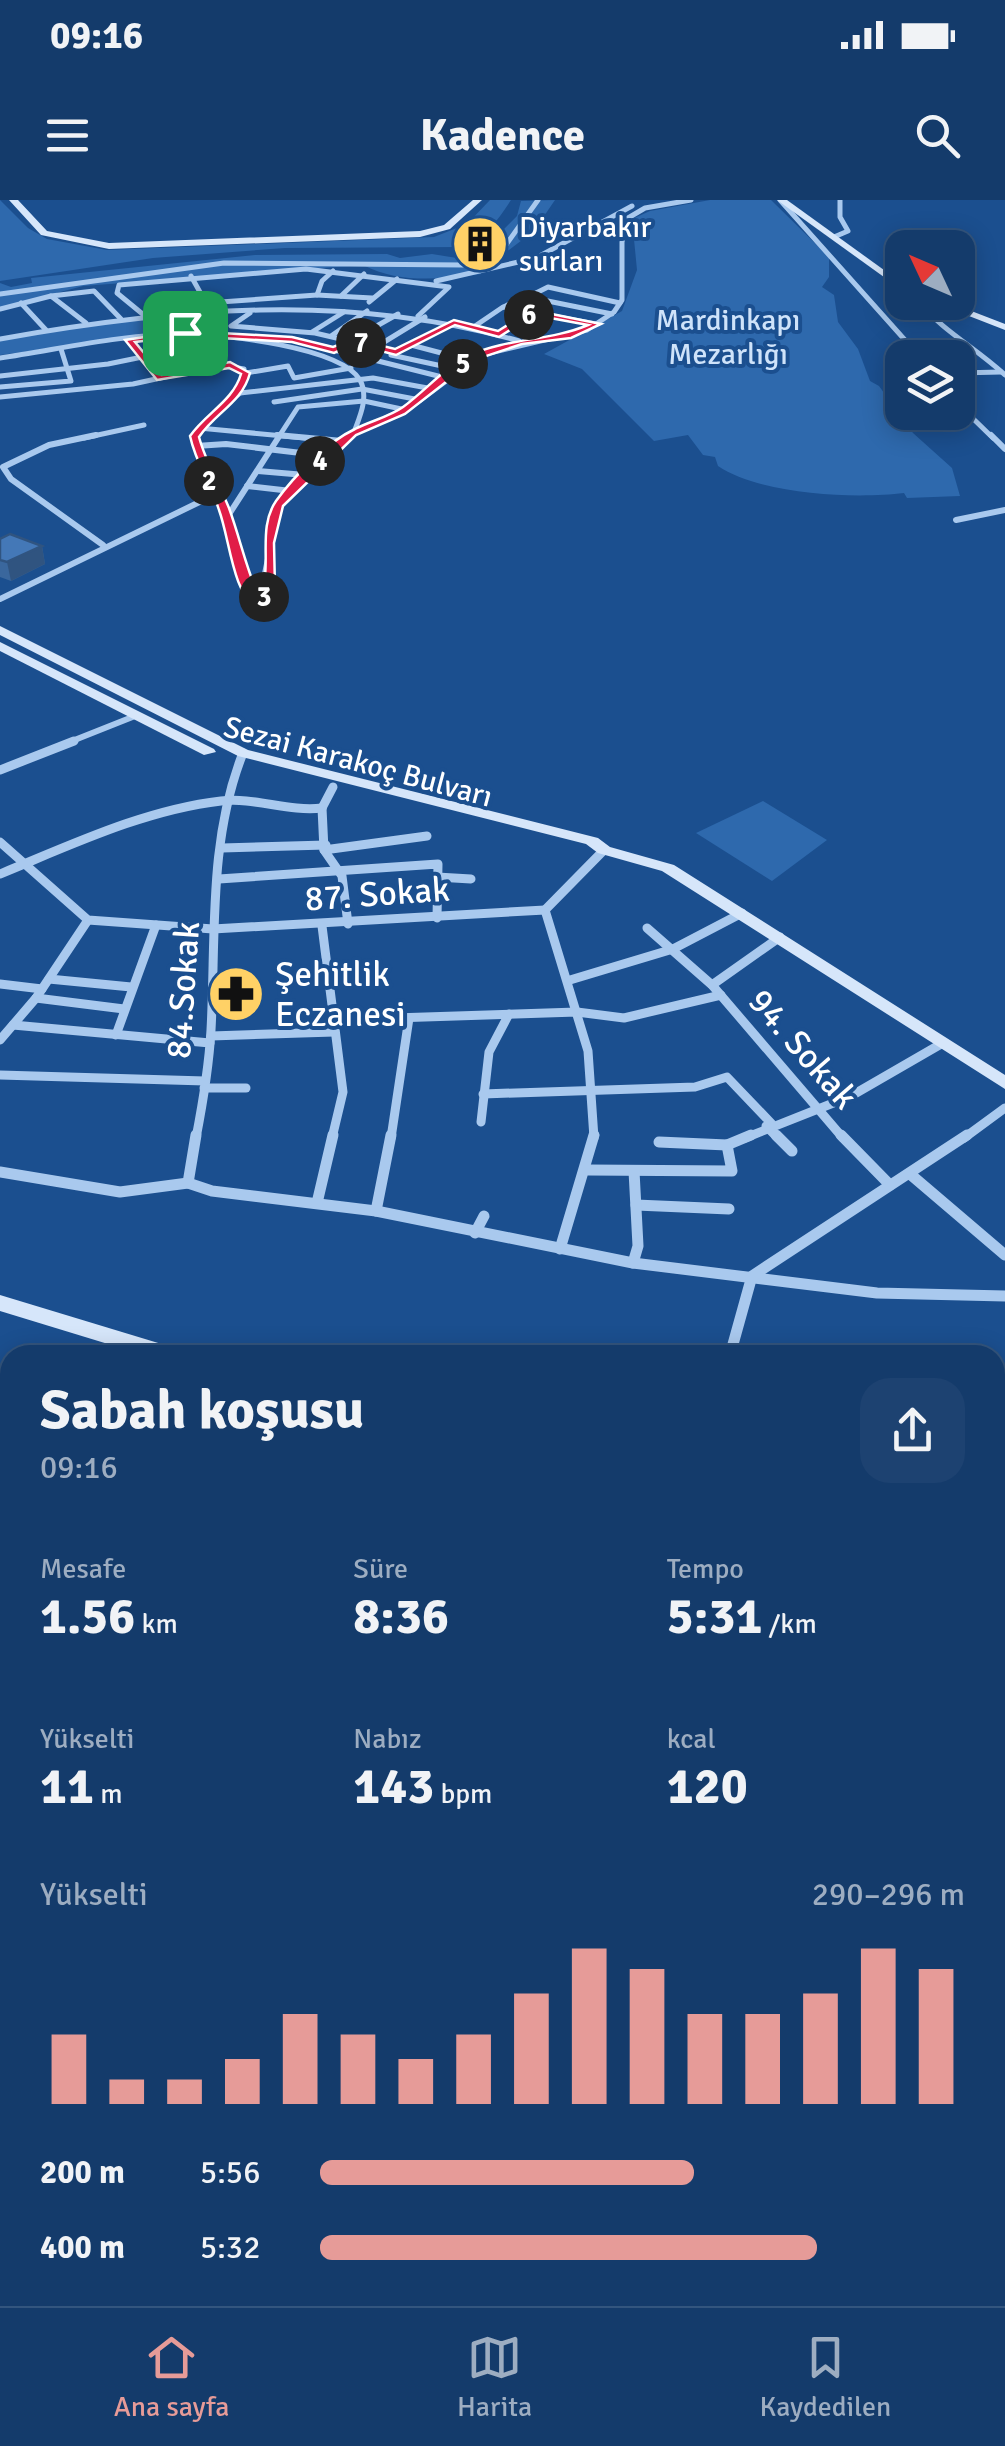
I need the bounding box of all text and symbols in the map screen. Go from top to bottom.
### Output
text: 09:16 [50,12,143,59]
icon: menu [40,108,95,163]
text: Kadence [420,108,585,163]
icon: search [910,108,965,163]
place label: Diyarbakır surları [519,209,651,280]
building icon: Diyarbakır surları [450,214,510,274]
north arrow [885,230,975,320]
map controls [885,230,975,430]
pin: 6 [504,290,554,340]
pin [143,291,228,376]
text: 6 [521,298,537,332]
park label: Mardinkapı Mezarlığı [656,302,800,373]
icon: arrive [158,306,213,361]
pin: 7 [336,318,386,368]
text: 7 [353,326,369,360]
pin: 5 [438,339,488,389]
button: layers [885,340,975,430]
text: 5 [455,347,471,381]
pin: 4 [295,436,345,486]
text: 4 [312,444,328,478]
pin: 2 [184,456,234,506]
text: 2 [201,464,217,498]
pin: 3 [239,572,289,622]
text: 3 [256,580,272,614]
street label: Sezai Karakoç Bulvarı [220,708,496,816]
street label: 87. Sokak [303,867,451,921]
street label: 84.Sokak [157,920,209,1060]
place label: Şehitlik Eczanesi [275,953,406,1036]
pharmacy icon: Şehitlik Eczanesi [206,964,266,1024]
street label: 94. Sokak [739,980,867,1118]
text: Sabah koşusu [40,1376,364,1444]
button: share [860,1378,965,1483]
text: 09:16 [40,1448,118,1487]
text: Mesafe [40,1552,126,1586]
text: Süre [353,1552,408,1586]
text: Tempo [667,1552,744,1586]
text: 1.56 [40,1586,135,1648]
text: 8:36 [353,1586,449,1648]
text: 5:31 [667,1586,762,1648]
text: km [135,1607,178,1641]
text: /km [762,1607,817,1641]
text: Yükselti [40,1722,134,1756]
text: Nabız [353,1722,421,1756]
text: kcal [667,1722,716,1756]
text: 11 [40,1756,94,1818]
text: 143 [353,1756,434,1818]
text: 120 [667,1756,748,1818]
text: m [94,1777,123,1811]
text: bpm [434,1777,492,1811]
text: Yükselti [40,1875,148,1914]
text: 290–296 m [812,1875,965,1914]
text: 200 m [40,2153,125,2192]
text: 5:56 [200,2153,260,2192]
text: 400 m [40,2228,125,2267]
text: 5:32 [200,2228,260,2267]
tab: Ana sayfa [114,2330,230,2424]
tab: Harita [457,2330,532,2424]
tab: Kaydedilen [759,2330,891,2424]

